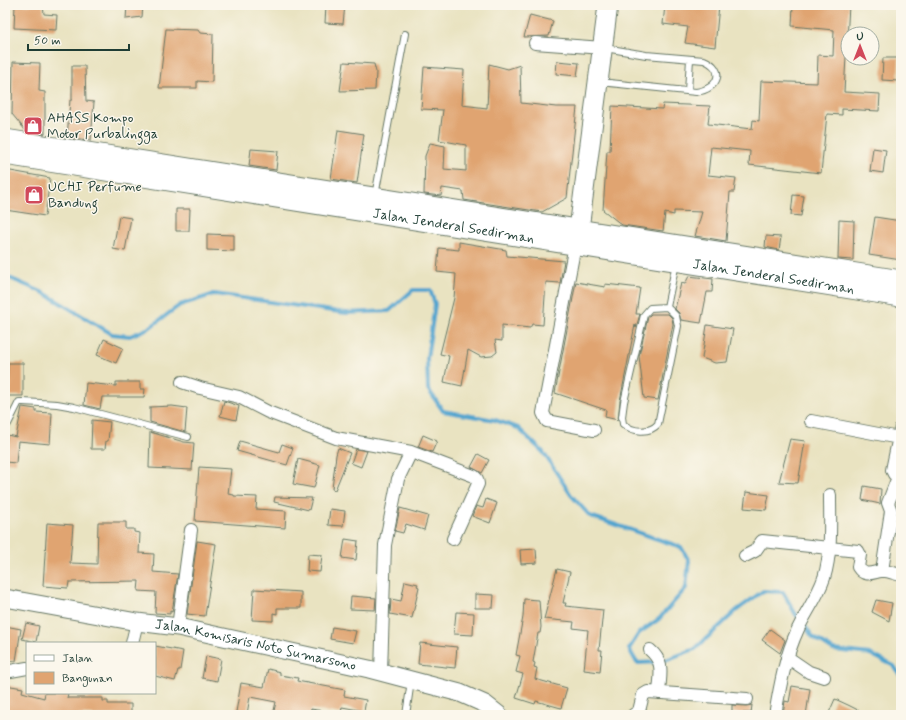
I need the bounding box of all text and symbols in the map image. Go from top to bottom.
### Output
scale bar [28,26,129,52]
north arrow [840,26,880,66]
text: U [856,30,864,44]
text: 50 m [34,33,61,49]
place label: AHASS Kompo Motor Purbalingga [47,109,158,145]
shop icon: AHASS Kompo Motor Purbalingga [22,115,44,137]
place label: UCHI Perfume Bandung [48,178,142,214]
shop icon: UCHI Perfume Bandung [23,184,45,206]
street label: Jalan Jenderal Soedirman [371,204,535,248]
street label: Jalan Jenderal Soedirman [691,255,855,298]
street label: Jalan Komisaris Noto Sumarsono [154,615,358,675]
legend [26,642,156,694]
text: Jalan [62,651,94,667]
text: Bangunan [62,671,113,687]

